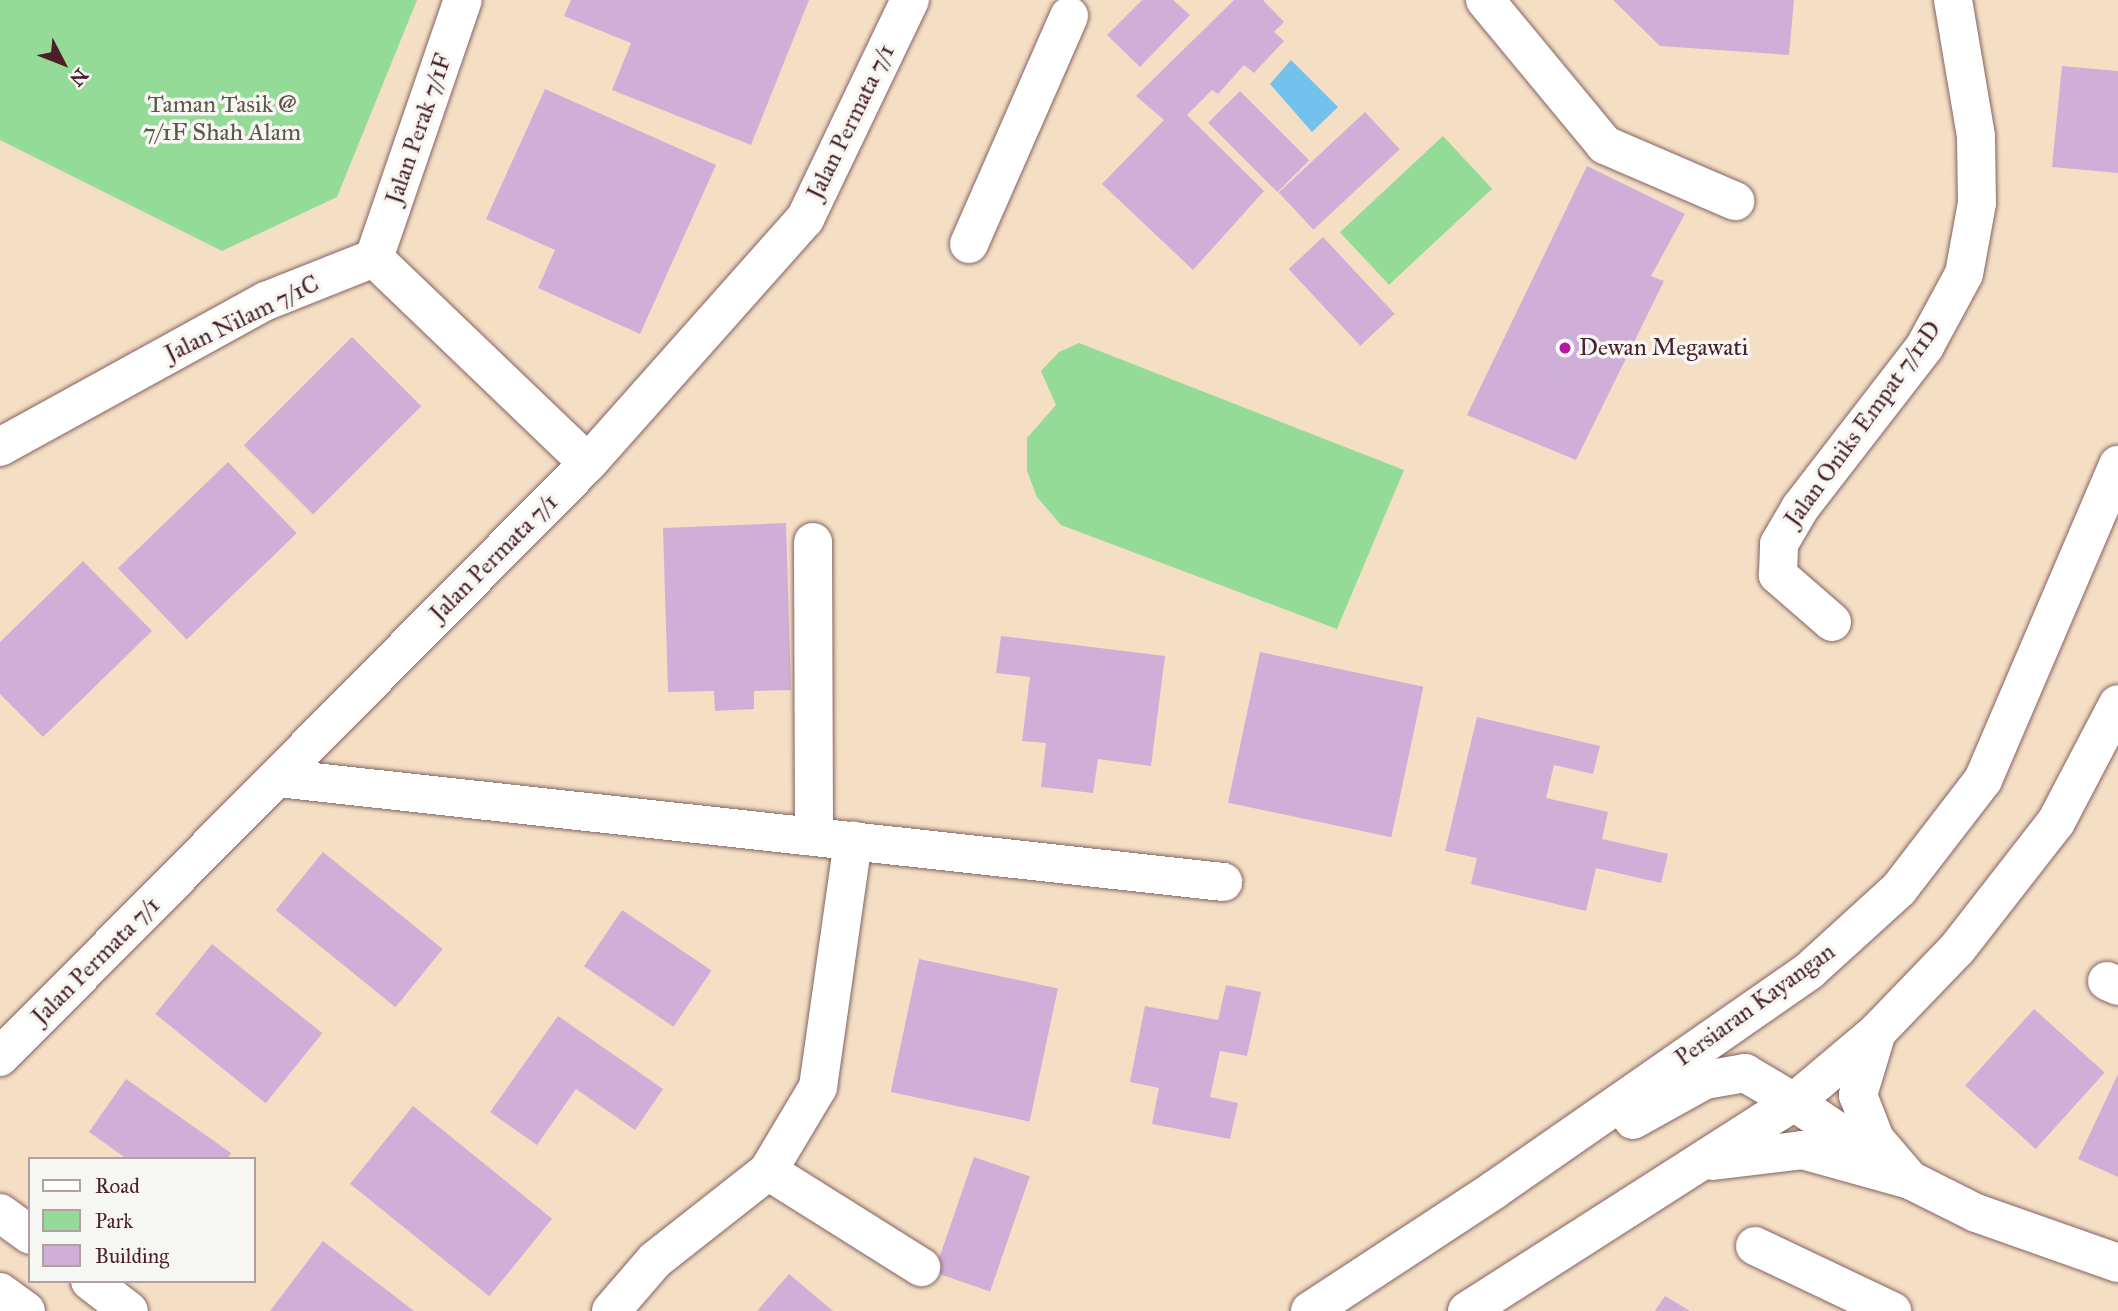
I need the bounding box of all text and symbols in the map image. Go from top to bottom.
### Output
north arrow [28,28,98,98]
street label: Jalan Permata 7/1 [801,40,901,204]
street label: Jalan Perak 7/1F [380,50,458,208]
text: N [65,64,93,91]
park label: Taman Tasik @ 7/1F Shah Alam [143,91,301,147]
street label: Jalan Nilam 7/1C [160,269,324,369]
street label: Jalan Oniks Empat 7/11D [1779,316,1947,532]
place label: Dewan Megawati [1579,334,1748,362]
marker: Dewan Megawati [1557,340,1573,356]
street label: Jalan Permata 7/1 [424,488,564,628]
street label: Jalan Permata 7/1 [26,891,166,1031]
street label: Persiaran Kayangan [1670,937,1840,1073]
legend [28,1157,256,1283]
text: Road [95,1173,140,1199]
text: Park [95,1208,133,1234]
text: Building [95,1243,169,1269]

